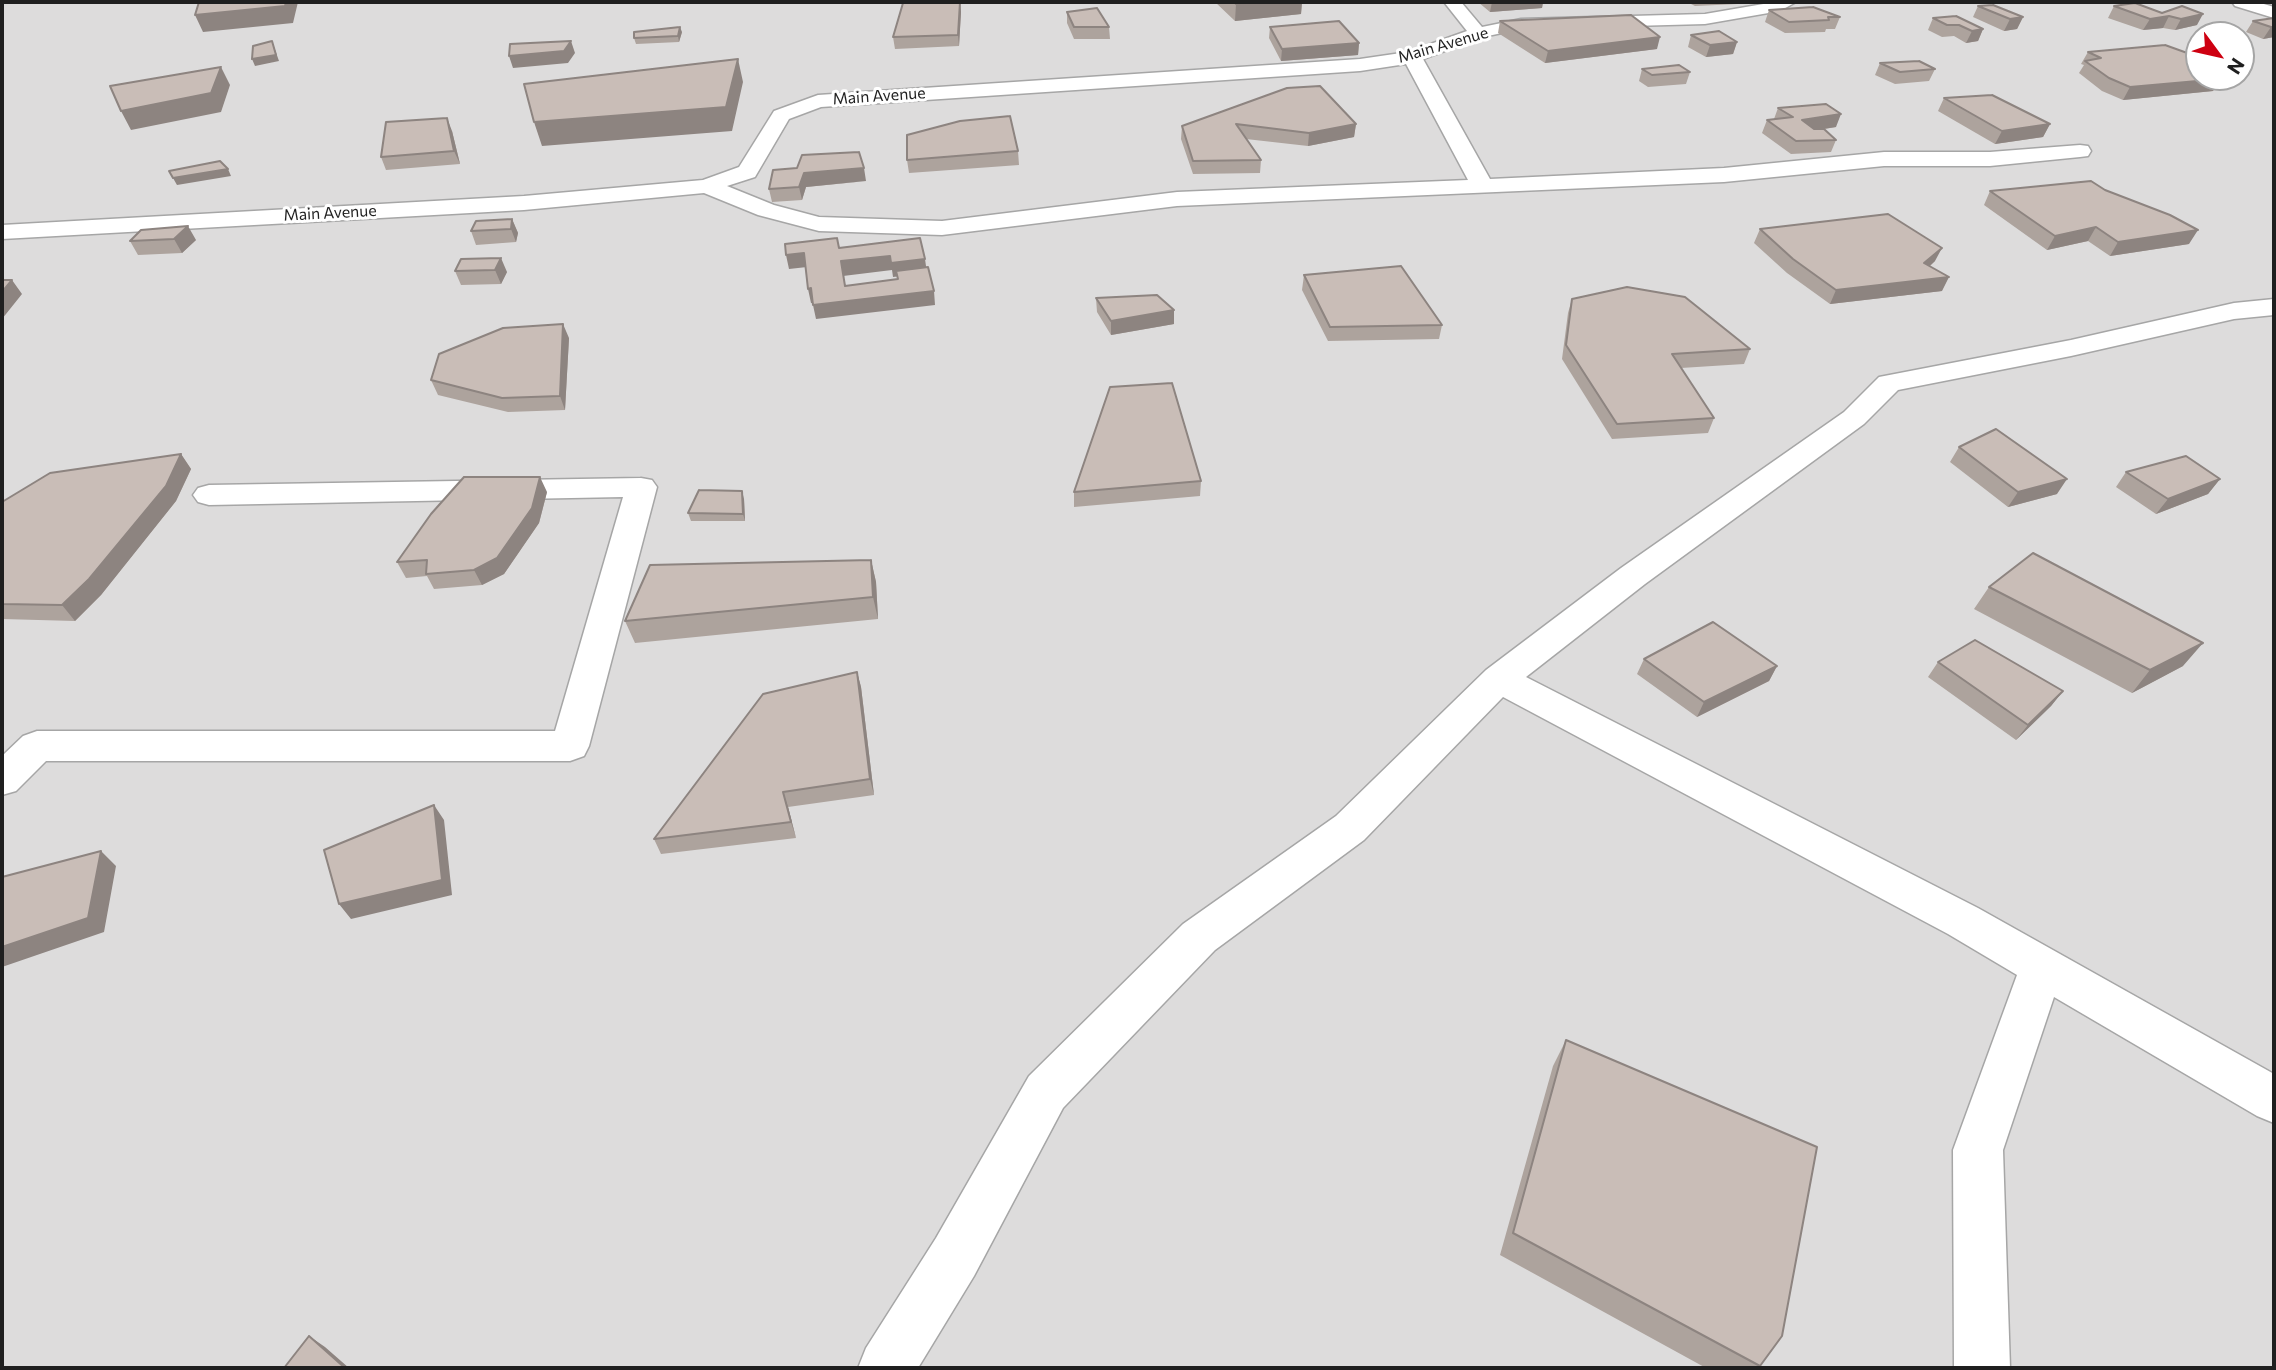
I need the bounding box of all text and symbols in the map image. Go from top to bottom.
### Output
north arrow [2185,21,2255,91]
street label: Main Avenue [1396,23,1490,67]
text: N [2223,54,2250,79]
street label: Main Avenue [832,83,926,109]
street label: Main Avenue [283,201,377,225]

